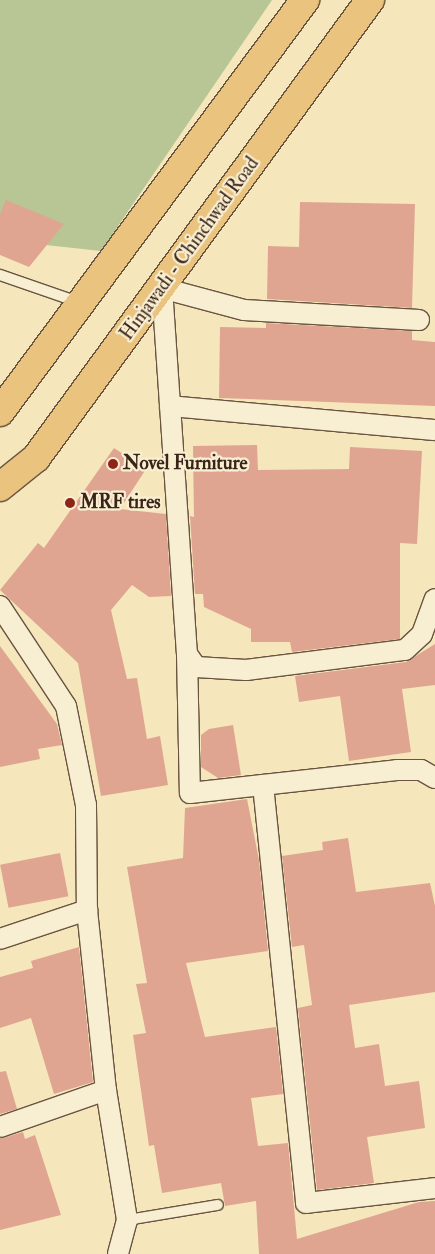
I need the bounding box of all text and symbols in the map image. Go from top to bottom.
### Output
street label: Hinjawadi - Chinchwad Road [116,153,264,345]
place label: Novel Furniture [123,453,247,475]
marker: Novel Furniture [107,458,119,470]
place label: MRF tires [80,492,161,514]
marker: MRF tires [64,497,76,509]

